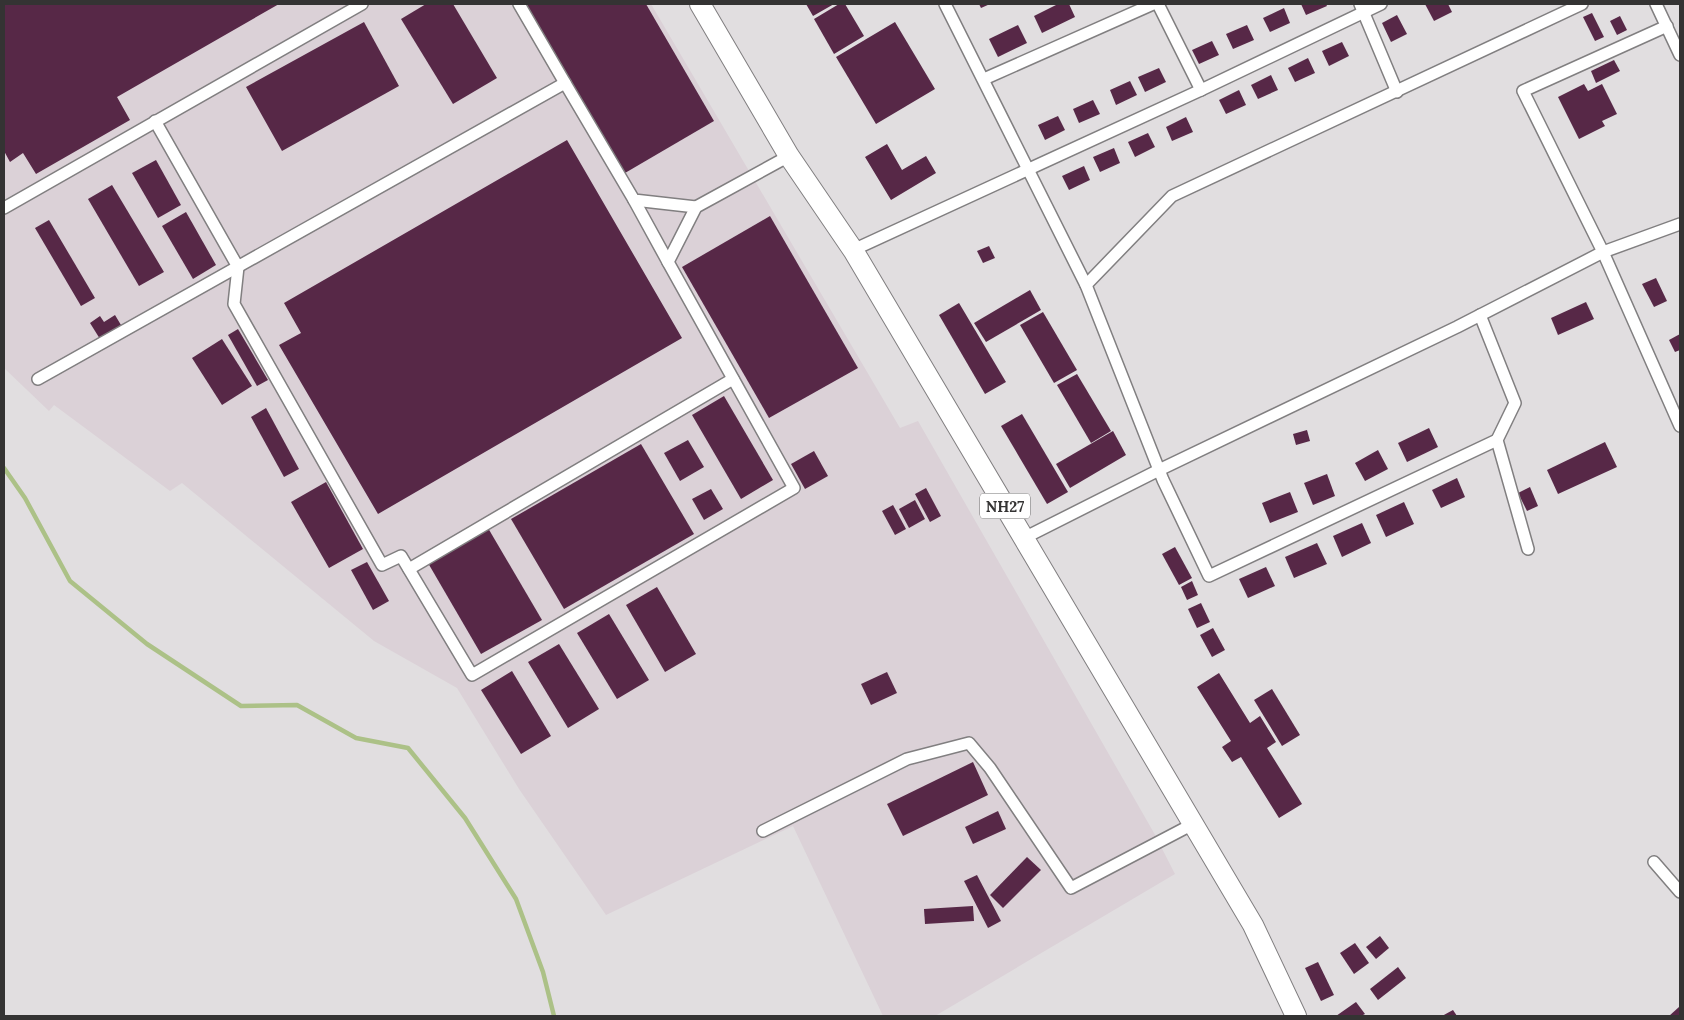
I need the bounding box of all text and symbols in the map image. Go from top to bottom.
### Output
road number: NH27 [980,494,1030,518]

